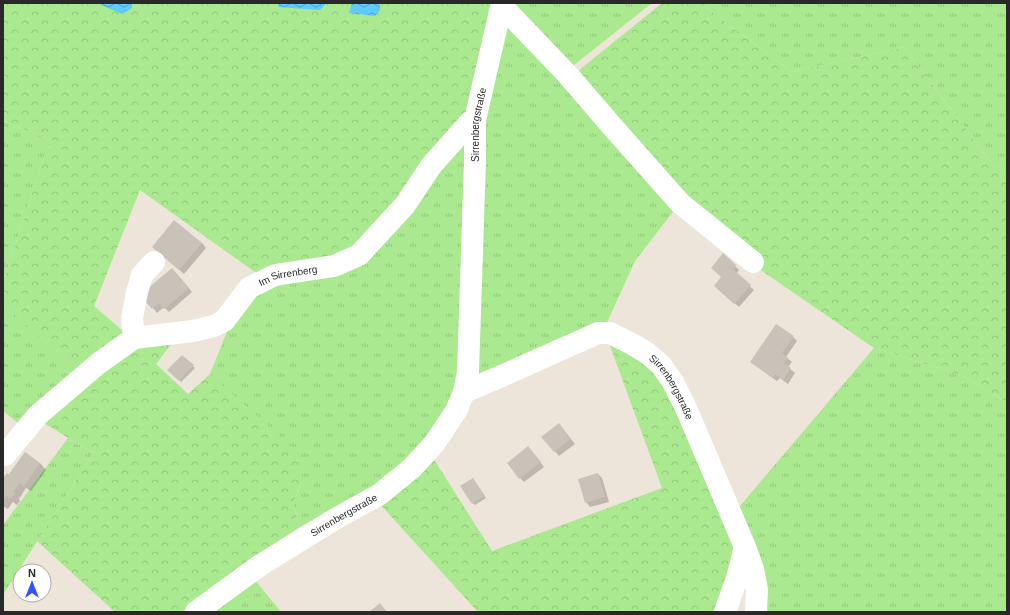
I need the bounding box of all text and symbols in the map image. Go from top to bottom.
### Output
street label: Sirrenbergstraße [469,86,488,162]
street label: Im Sirrenberg [256,263,318,288]
street label: Sirrenbergstraße [647,352,696,421]
street label: Sirrenbergstraße [308,491,379,538]
north arrow [12,563,52,603]
text: N [28,567,36,579]

